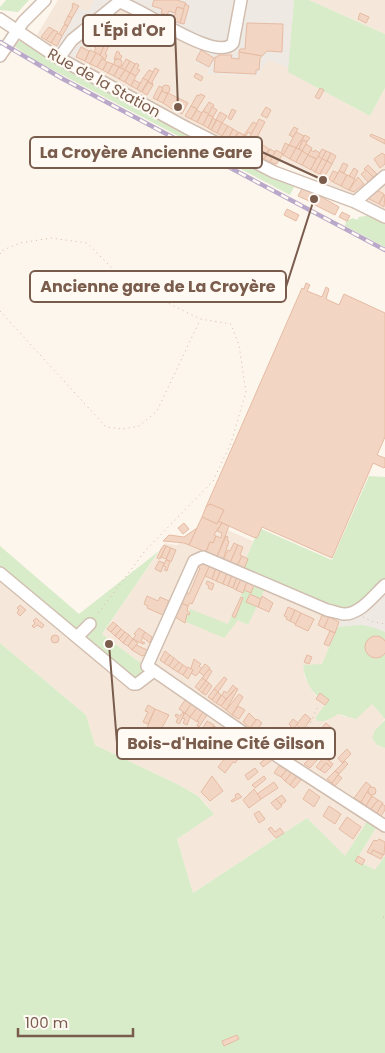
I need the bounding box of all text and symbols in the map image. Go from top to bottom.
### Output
callout: L'Épi d'Or [83,15,175,46]
text: L'Épi d'Or [93,19,165,42]
street label: Rue de la Station [44,43,164,122]
callout: La Croyère Ancienne Gare [30,137,262,168]
text: La Croyère Ancienne Gare [40,141,252,164]
callout: Ancienne gare de La Croyère [30,271,286,302]
text: Ancienne gare de La Croyère [40,275,276,298]
callout: Bois-d'Haine Cité Gilson [117,728,335,759]
text: Bois-d'Haine Cité Gilson [127,732,325,755]
scale bar [18,1006,132,1038]
text: 100 m [25,1012,68,1033]

